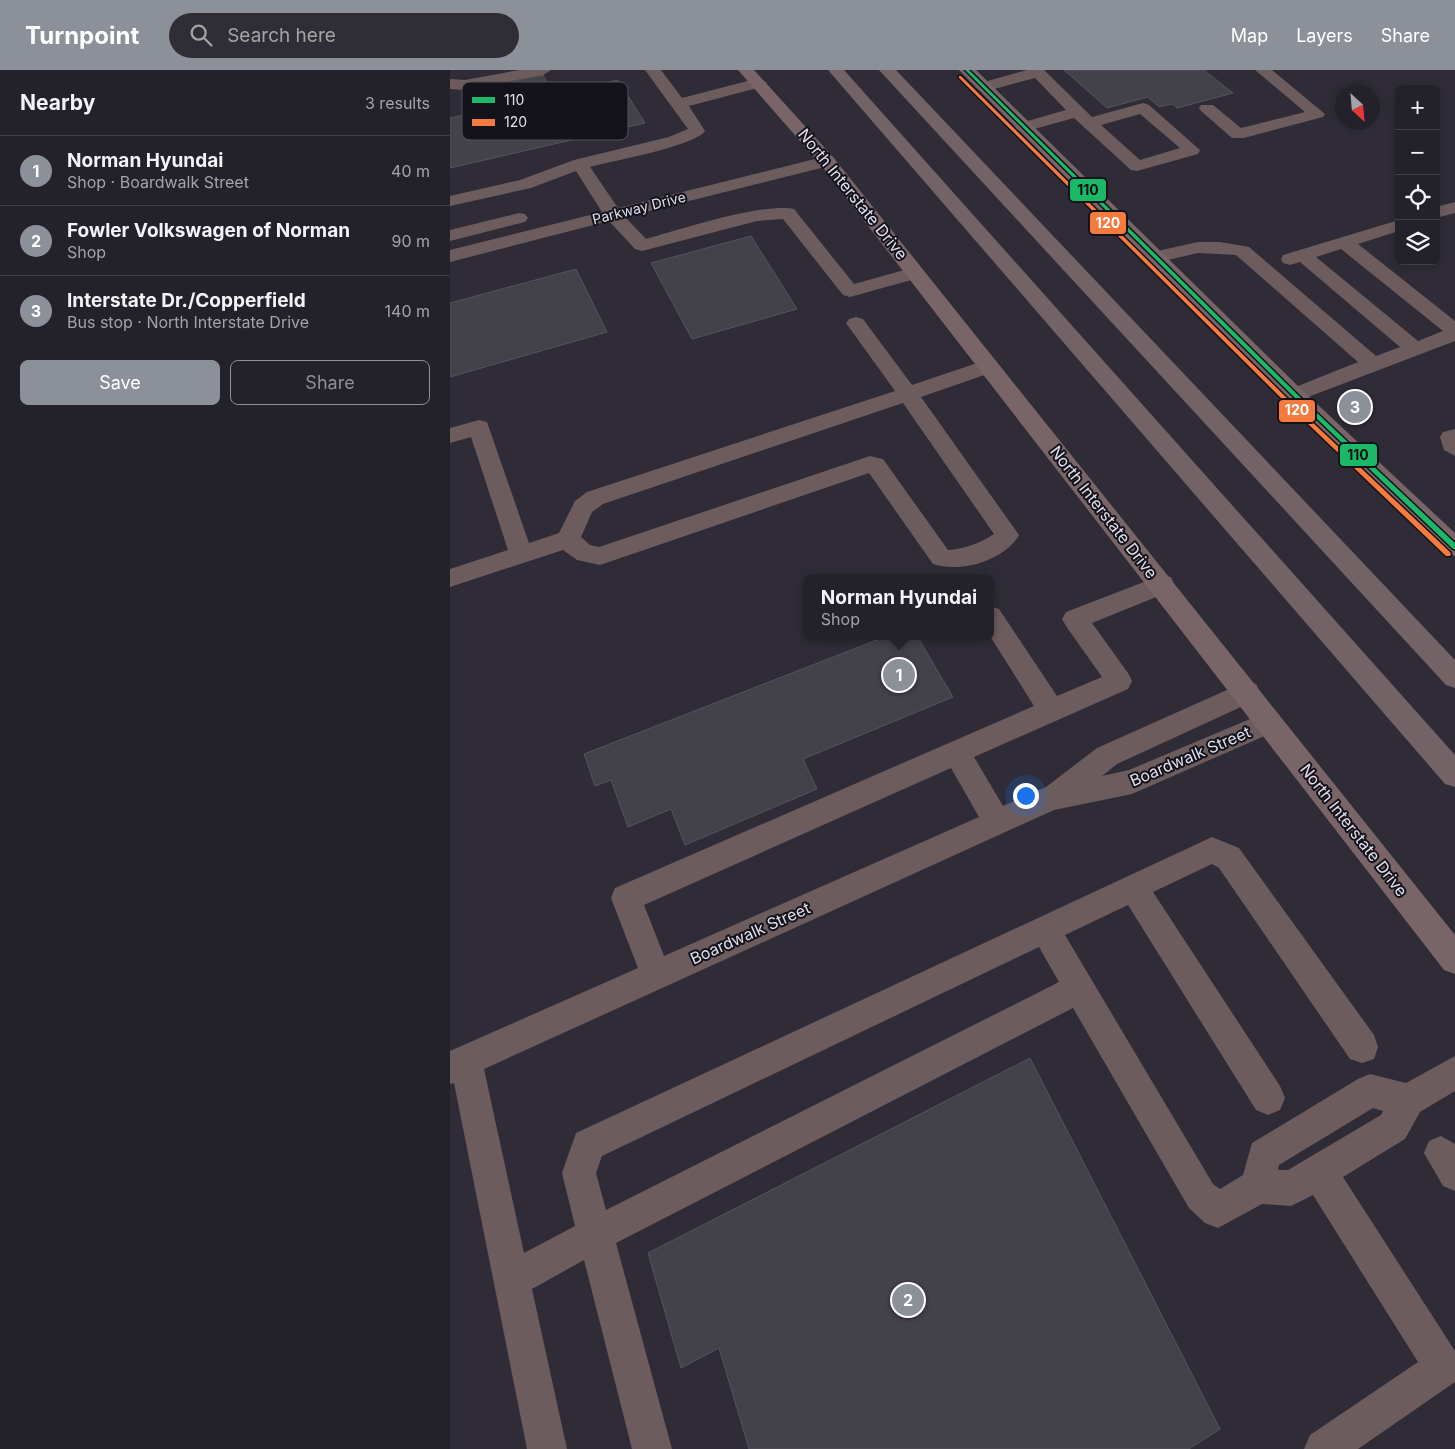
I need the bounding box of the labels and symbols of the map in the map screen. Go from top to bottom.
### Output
legend [462,82,628,140]
north arrow [1335,85,1380,130]
text: 110 [504,91,524,108]
text: 120 [504,113,527,130]
street label: North Interstate Drive [794,125,912,263]
line badge: 110 [1069,178,1107,202]
text: 110 [1077,181,1099,198]
street label: Parkway Drive [590,188,687,227]
line badge: 120 [1089,211,1127,235]
text: 120 [1096,214,1120,231]
pin: 3 [1339,388,1371,426]
line badge: 120 [1278,399,1316,423]
text: 120 [1285,401,1309,418]
street label: North Interstate Drive [1046,442,1162,582]
line badge: 110 [1339,443,1378,467]
text: 110 [1347,446,1369,463]
pin: 1 [883,656,915,694]
street label: Boardwalk Street [1127,722,1253,790]
street label: North Interstate Drive [1296,760,1412,900]
your location [1013,783,1039,809]
street label: Boardwalk Street [687,898,813,968]
pin: 2 [892,1281,924,1319]

